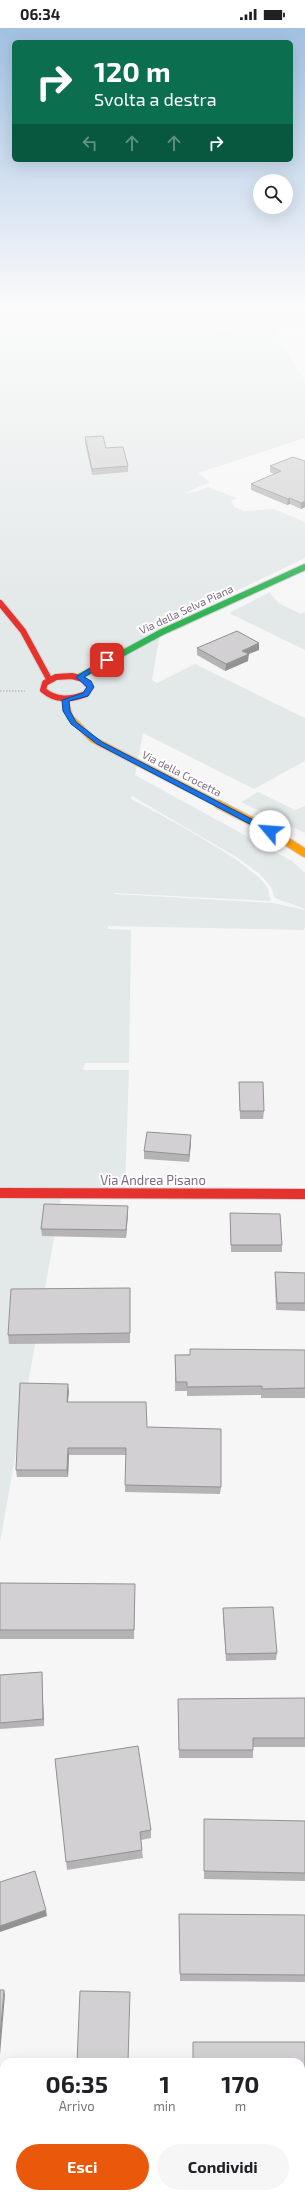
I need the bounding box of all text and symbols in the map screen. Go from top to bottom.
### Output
text: 06:34 [20,5,60,23]
text: 120 m [94,54,171,88]
icon: right [28,56,80,108]
text: Svolta a destra [94,88,217,110]
icon: left [79,132,101,154]
icon: ahead [121,132,143,154]
icon: ahead [163,132,185,154]
icon: right [205,132,227,154]
map controls [253,174,293,214]
button: search [253,174,293,214]
street label: Via della Selva Piana [137,582,235,636]
pin [90,643,124,677]
icon: arrive [96,649,118,671]
street label: Via della Crocetta [140,747,224,799]
position arrow [249,810,291,852]
street label: Via Andrea Pisano [100,1172,206,1188]
text: 06:35 [46,2069,108,2098]
text: 1 [159,2069,170,2098]
text: 170 [221,2069,259,2098]
text: Arrivo [59,2098,95,2114]
text: min [153,2098,176,2114]
text: m [235,2098,246,2114]
button: Esci [16,2144,149,2190]
button: Condividi [157,2144,289,2190]

